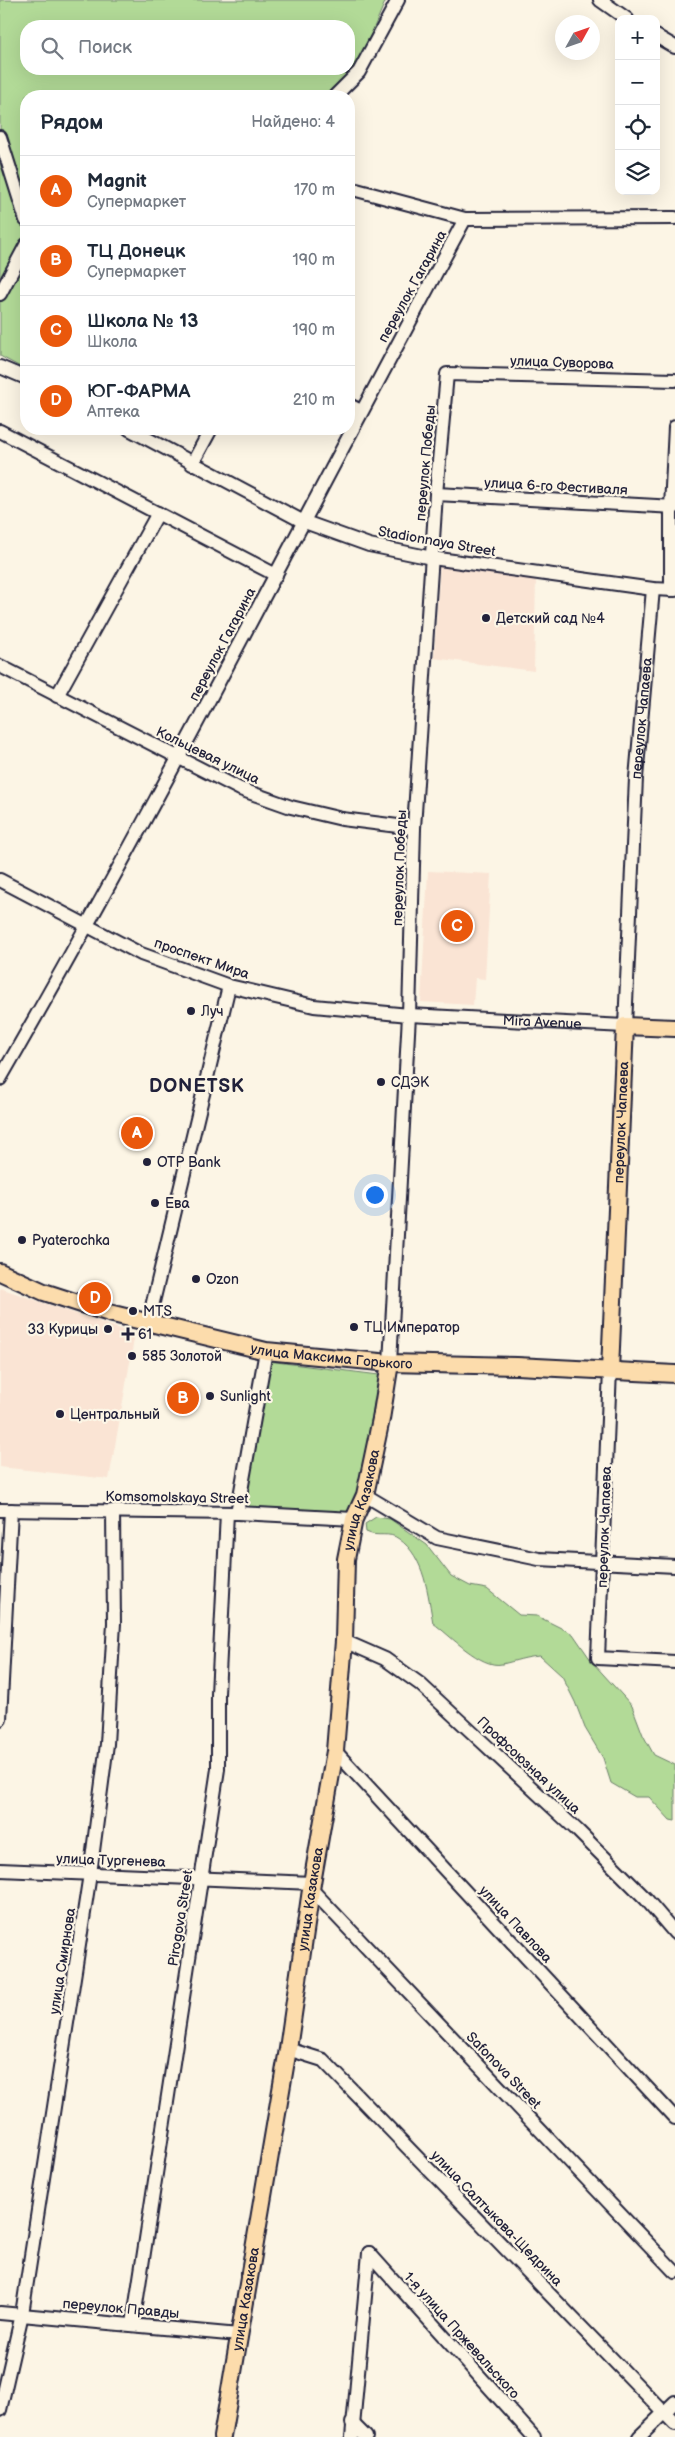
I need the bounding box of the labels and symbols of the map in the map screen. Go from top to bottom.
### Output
north arrow [555,15,600,60]
street label: переулок Гагарина [374,226,451,345]
street label: улица Суворова [510,352,615,373]
street label: переулок Победы [412,404,439,522]
street label: улица 6-го Фестиваля [484,474,628,499]
street label: Stadionnaya Street [377,523,498,560]
street label: переулок Гагарина [185,584,260,704]
place label: Детский сад №4 [496,610,605,627]
marker: Детский сад №4 [480,612,492,624]
street label: переулок Чапаева [628,656,656,780]
street label: Кольцевая улица [153,723,263,788]
street label: переулок Победы [389,810,410,926]
pin: C [441,907,473,945]
street label: проспект Мира [152,934,252,983]
place label: Луч [200,1003,224,1020]
marker: Луч [185,1005,197,1017]
street label: Mira Avenue [502,1012,582,1033]
street label: переулок Чапаева [610,1060,632,1184]
place label: СДЭК [391,1074,430,1091]
district label: DONETSK [149,1075,245,1098]
marker: СДЭК [375,1076,387,1088]
pin: A [121,1114,153,1152]
place label: OTP Bank [157,1154,220,1171]
marker: OTP Bank [141,1156,153,1168]
your location [362,1182,388,1208]
place label: Ева [165,1195,190,1212]
marker: Ева [149,1197,161,1209]
place label: Pyaterochka [32,1232,110,1249]
marker: Pyaterochka [16,1234,28,1246]
place label: Ozon [206,1271,239,1288]
marker: Ozon [190,1273,202,1285]
pin: D [79,1279,111,1317]
place label: MTS [143,1303,172,1320]
marker: MTS [127,1305,139,1317]
place label: ТЦ Император [364,1319,460,1336]
place label: 33 Курицы [27,1321,98,1338]
marker: ТЦ Император [348,1321,360,1333]
marker: 33 Курицы [102,1323,114,1335]
place label: 61 [138,1326,152,1343]
marker: 61 [122,1328,134,1340]
street label: улица Максима Горького [249,1340,413,1373]
place label: 585 Золотой [142,1348,222,1365]
marker: 585 Золотой [126,1350,138,1362]
pin: B [167,1379,199,1417]
place label: Sunlight [220,1388,271,1405]
marker: Sunlight [204,1390,216,1402]
place label: Центральный [70,1406,160,1423]
marker: Центральный [54,1408,66,1420]
street label: улица Казакова [340,1447,384,1552]
street label: переулок Чапаева [594,1465,615,1588]
street label: Komsomolskaya Street [105,1488,249,1507]
street label: Профсоюзная улица [473,1713,584,1818]
street label: улица Казакова [294,1845,327,1952]
street label: улица Тургенева [56,1850,167,1871]
street label: Pirogova Street [164,1868,197,1967]
street label: улица Павлова [475,1882,556,1967]
street label: улица Смирнова [46,1906,79,2016]
street label: Safonova Street [463,2028,545,2113]
street label: улица Салтыкова-Щедрина [427,2147,566,2290]
street label: улица Казакова [229,2245,263,2352]
street label: 1-я улица Пржевальского [400,2268,523,2402]
street label: переулок Правды [62,2295,180,2322]

